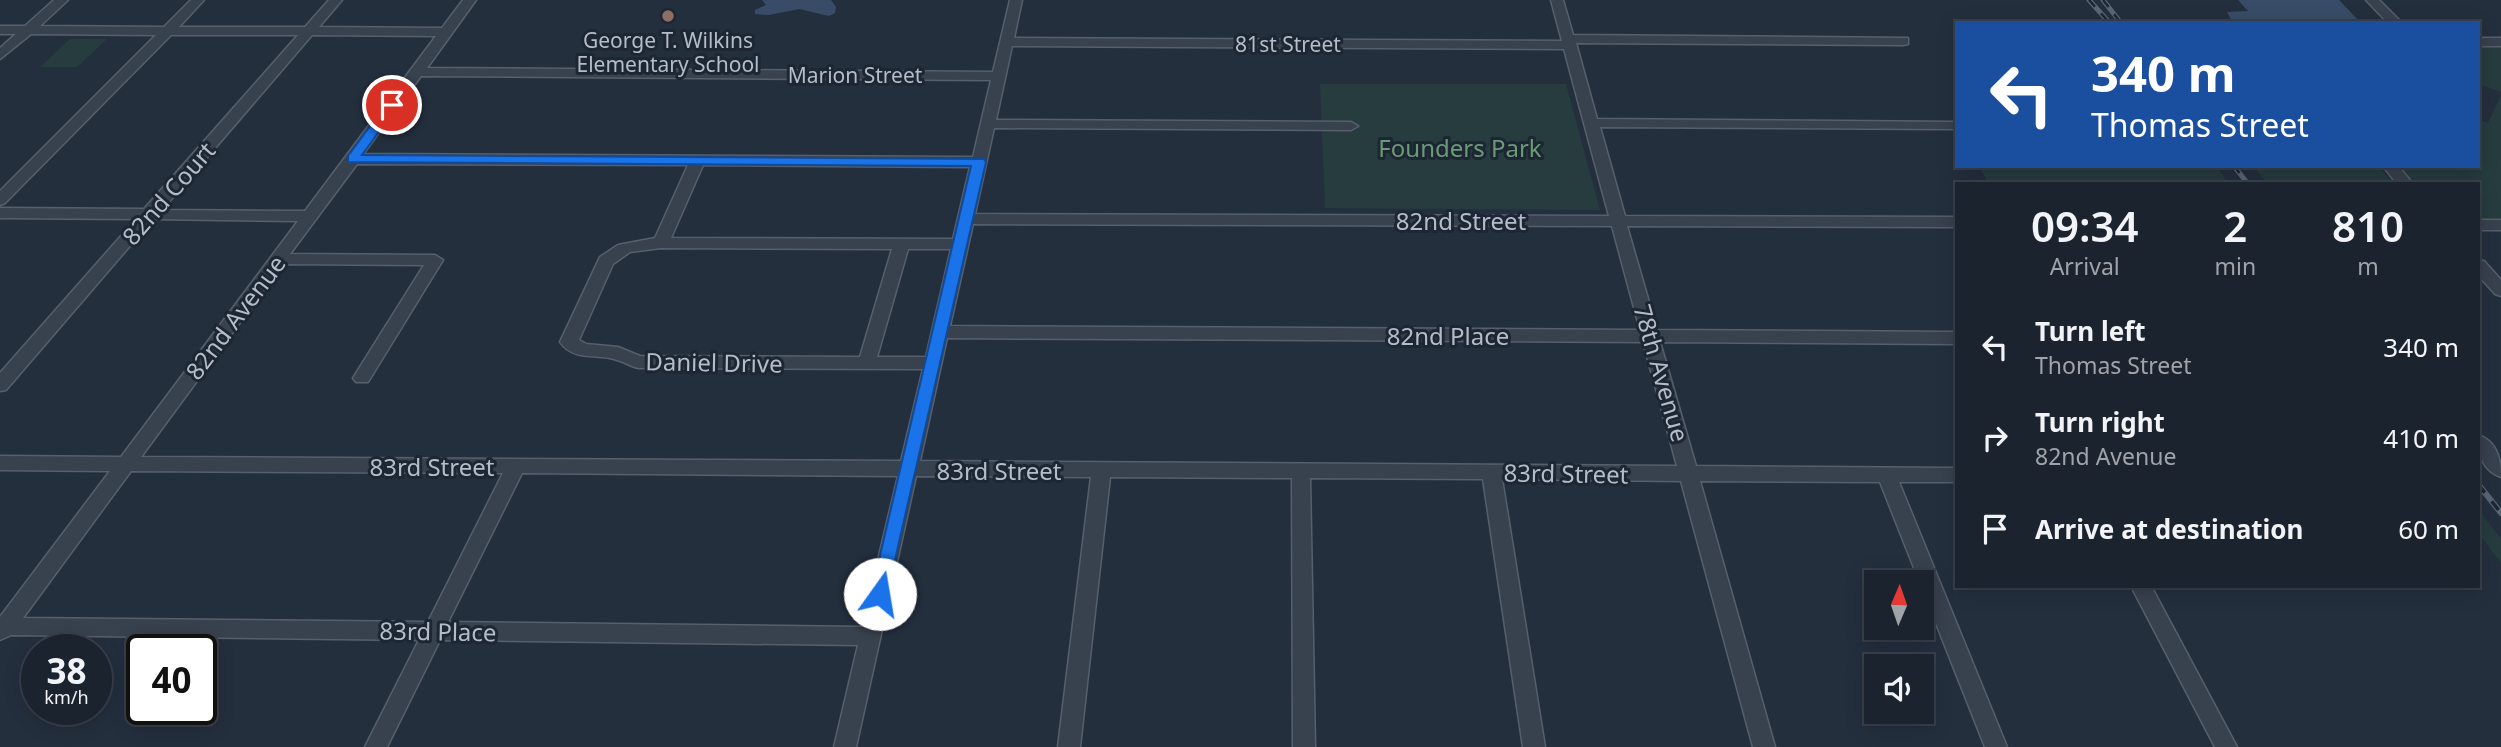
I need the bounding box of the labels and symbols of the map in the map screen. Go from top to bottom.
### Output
marker: George T. Wilkins Elementary School [660,8,676,24]
place label: George T. Wilkins Elementary School [576,26,760,78]
street label: 81st Street [1235,30,1341,58]
street label: Marion Street [788,61,923,89]
pin [362,75,422,135]
park label: Founders Park [1378,131,1542,164]
street label: 82nd Court [114,134,222,252]
street label: 82nd Street [1396,204,1526,237]
street label: 82nd Avenue [177,248,293,386]
street label: 78th Avenue [1627,300,1697,446]
street label: 82nd Place [1387,319,1509,352]
street label: Daniel Drive [645,344,783,380]
street label: 83rd Street [370,450,495,483]
street label: 83rd Street [937,454,1062,487]
street label: 83rd Street [1503,455,1629,491]
position arrow [843,557,917,631]
north arrow [1864,570,1934,640]
street label: 83rd Place [379,613,497,649]
speed limit sign: 40 [126,634,217,725]

